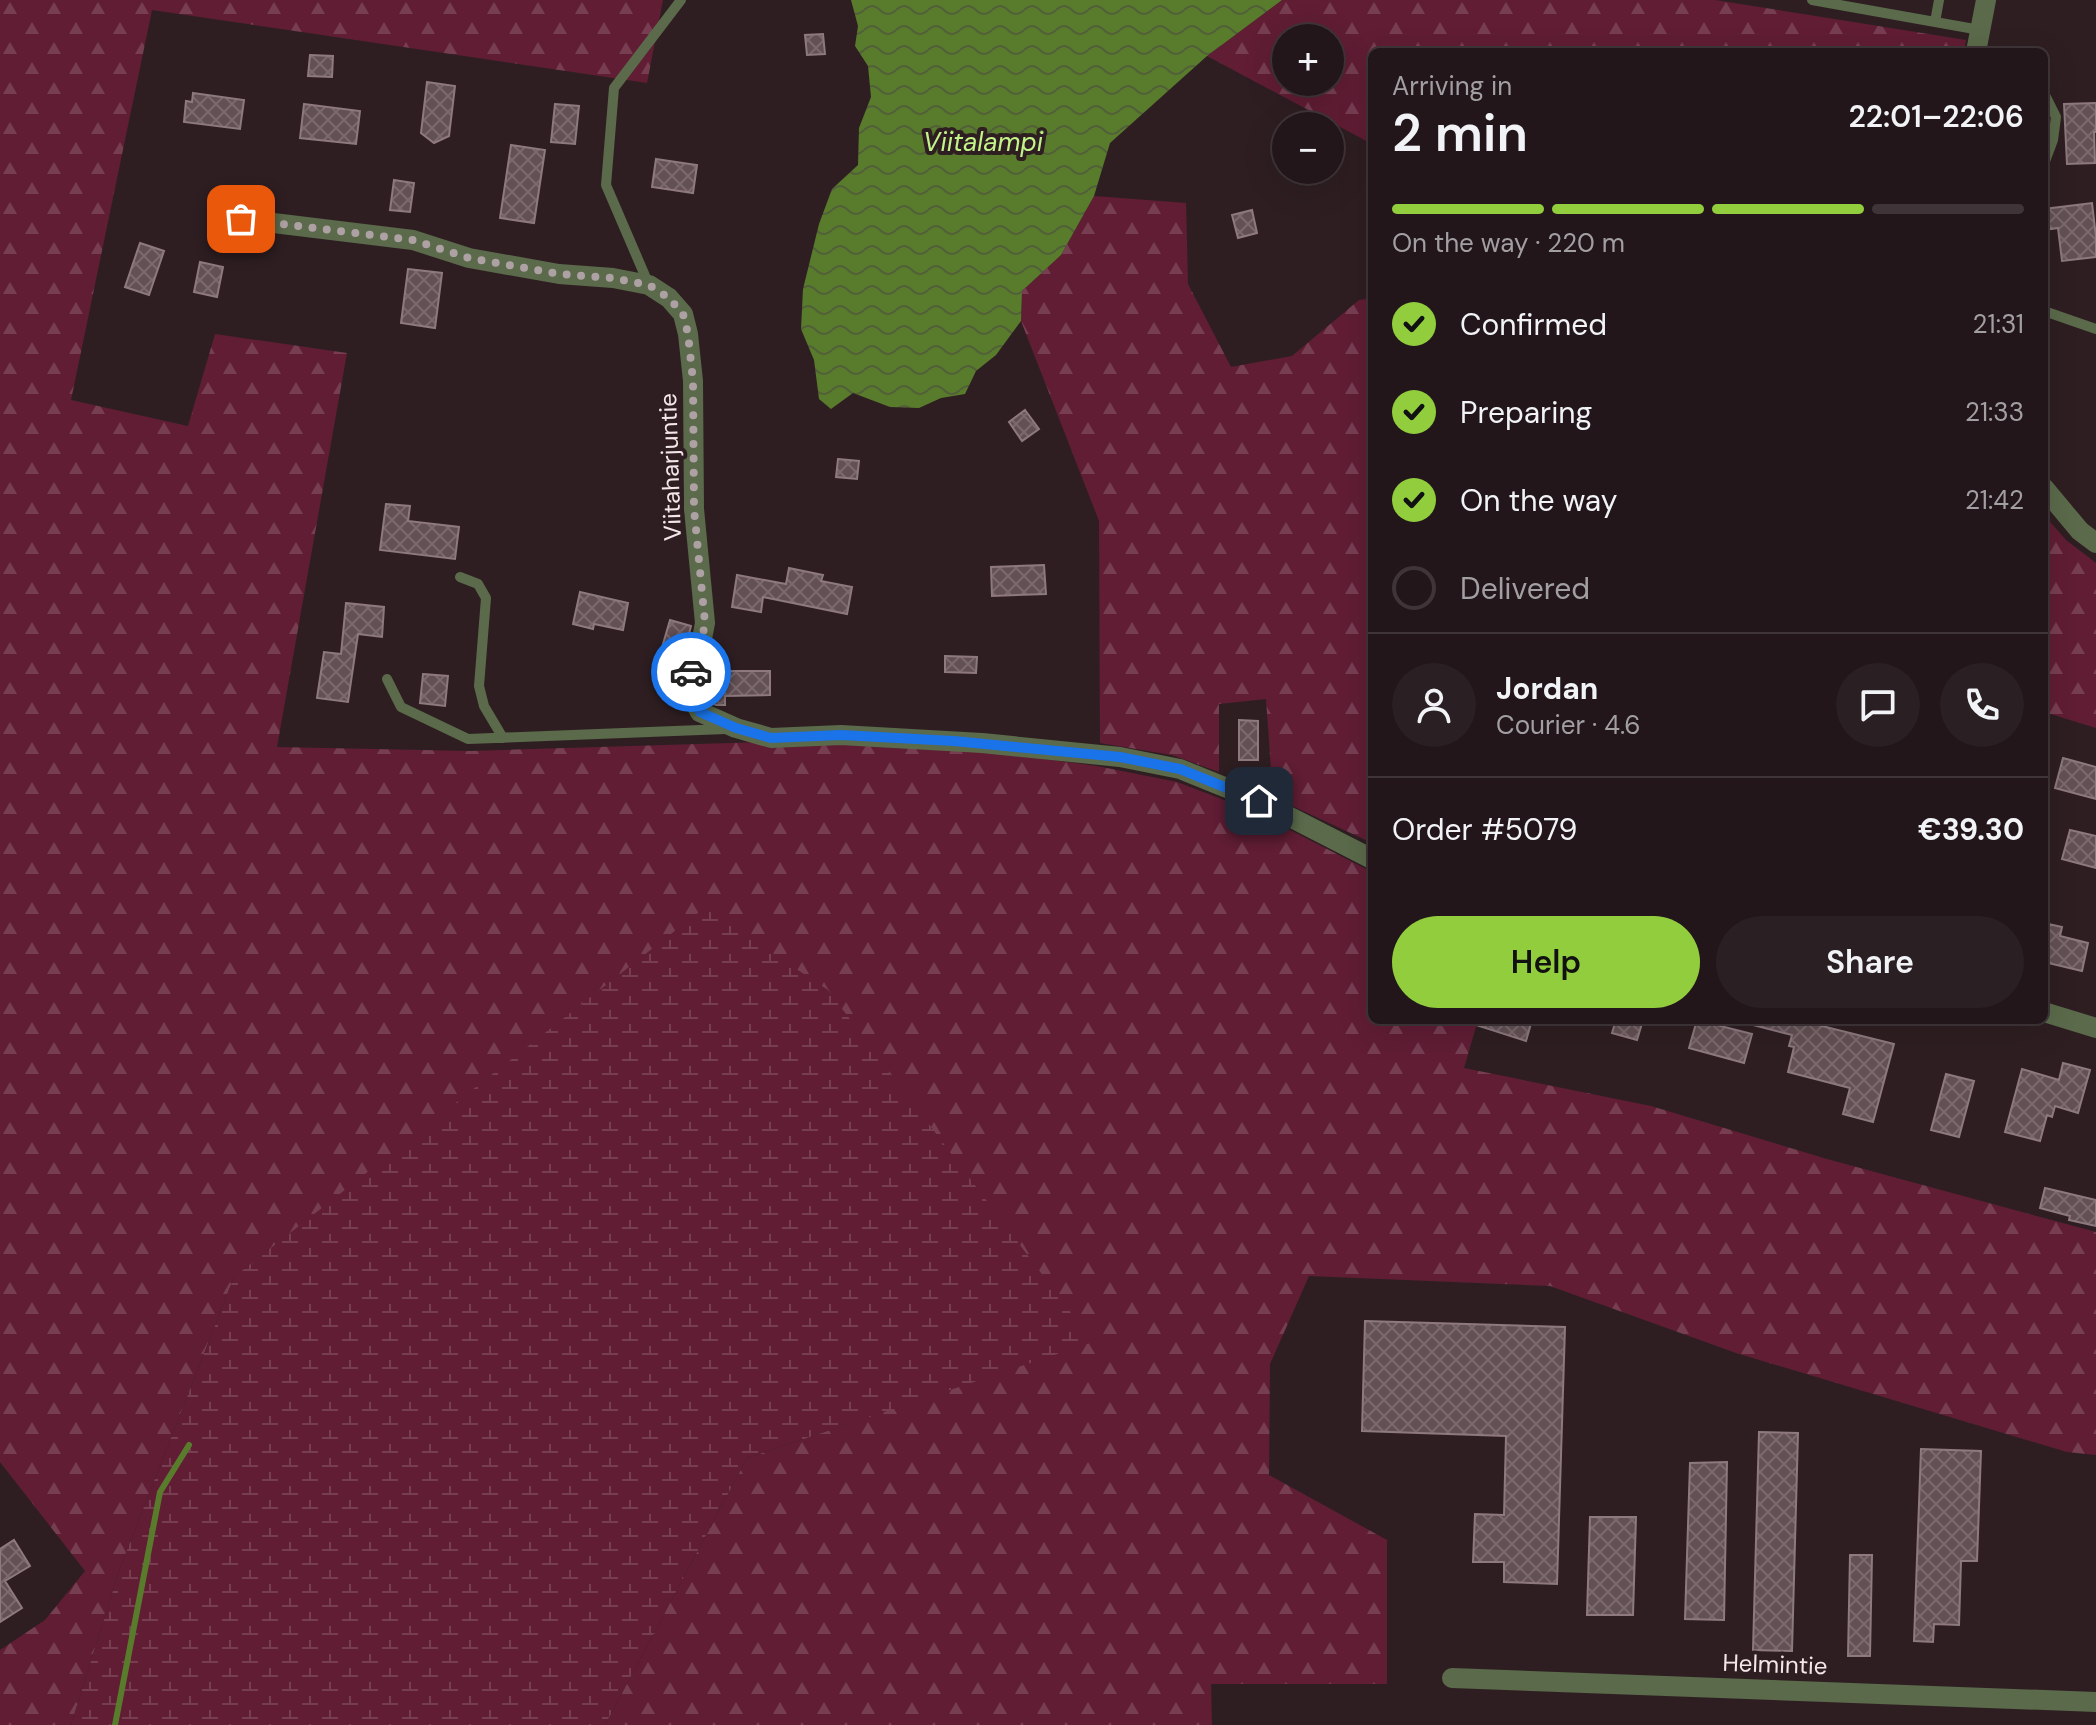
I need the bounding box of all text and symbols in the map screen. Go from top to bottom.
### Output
map controls [1272,24,1344,184]
button: + [1272,24,1344,96]
text: Arriving in [1392,69,1512,103]
text: 22:01–22:06 [1848,97,2024,136]
text: 2 min [1392,99,1528,167]
button: − [1272,112,1344,184]
water label: Viitalampi [923,125,1044,159]
pin [207,185,275,253]
icon: bag [219,197,263,241]
text: On the way · 220 m [1392,226,1625,260]
icon: check [1392,302,1436,346]
text: Confirmed [1460,305,1607,344]
text: 21:31 [1973,307,2024,341]
icon: check [1392,390,1436,434]
street label: Viitaharjuntie [652,393,688,541]
text: Preparing [1460,393,1592,432]
text: 21:33 [1965,395,2024,429]
icon: check [1392,478,1436,522]
text: On the way [1460,481,1617,520]
text: 21:42 [1965,483,2024,517]
text: Delivered [1460,569,1590,608]
courier [651,632,731,712]
icon: car [669,650,713,694]
button: person [1392,663,1476,747]
button: chat [1836,663,1920,747]
button: phone [1940,663,2024,747]
text: Jordan [1496,669,1598,708]
text: Courier · 4.6 [1496,708,1641,742]
pin [1225,767,1293,835]
icon: home [1237,779,1281,823]
text: Order #5079 [1392,810,1577,849]
text: €39.30 [1918,810,2024,849]
button: Help [1392,916,1700,1008]
button: Share [1716,916,2024,1008]
street label: Helmintie [1722,1647,1828,1681]

